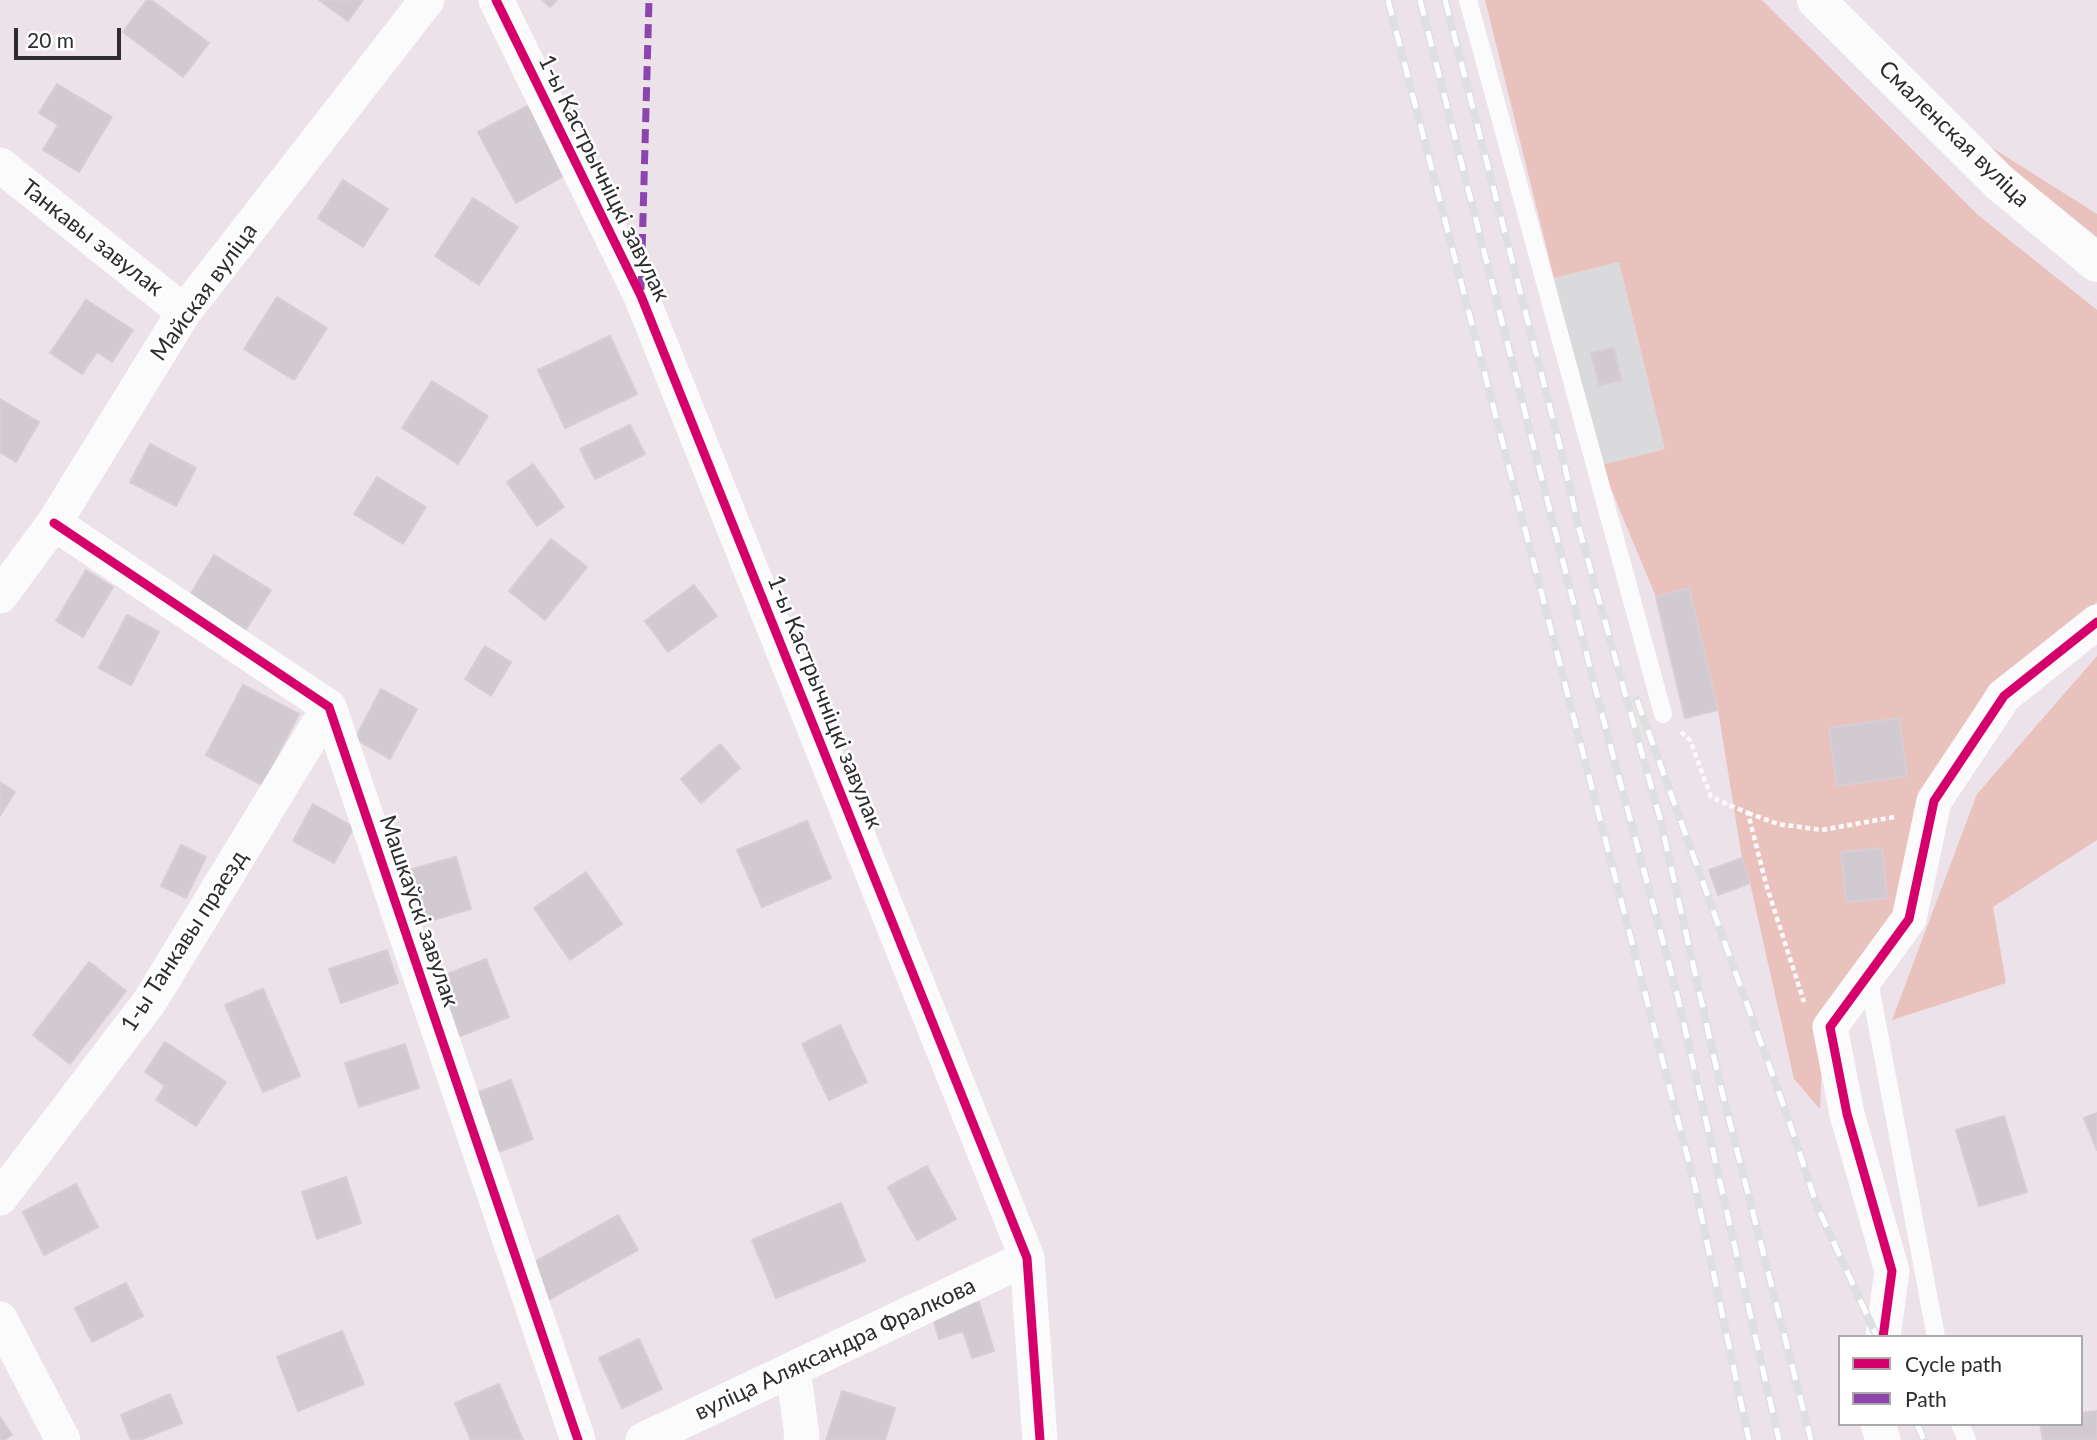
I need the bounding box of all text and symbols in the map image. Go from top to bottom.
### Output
scale bar [18,14,124,58]
text: 20 m [27,27,74,52]
street label: 1-ы Кастрычніцкі завулак [532,50,676,306]
street label: Смаленская вуліца [1873,55,2035,213]
street label: Танкавы завулак [15,174,169,302]
street label: Майская вуліца [145,218,263,366]
street label: 1-ы Кастрычніцкі завулак [761,571,889,833]
street label: Машкаўскі завулак [373,812,465,1010]
street label: 1-ы Танкавы праезд [115,845,253,1037]
street label: вуліца Аляксандра Фралкова [690,1272,980,1426]
legend [1838,1335,2083,1426]
text: Cycle path [1905,1351,2002,1376]
text: Path [1905,1386,1947,1411]

